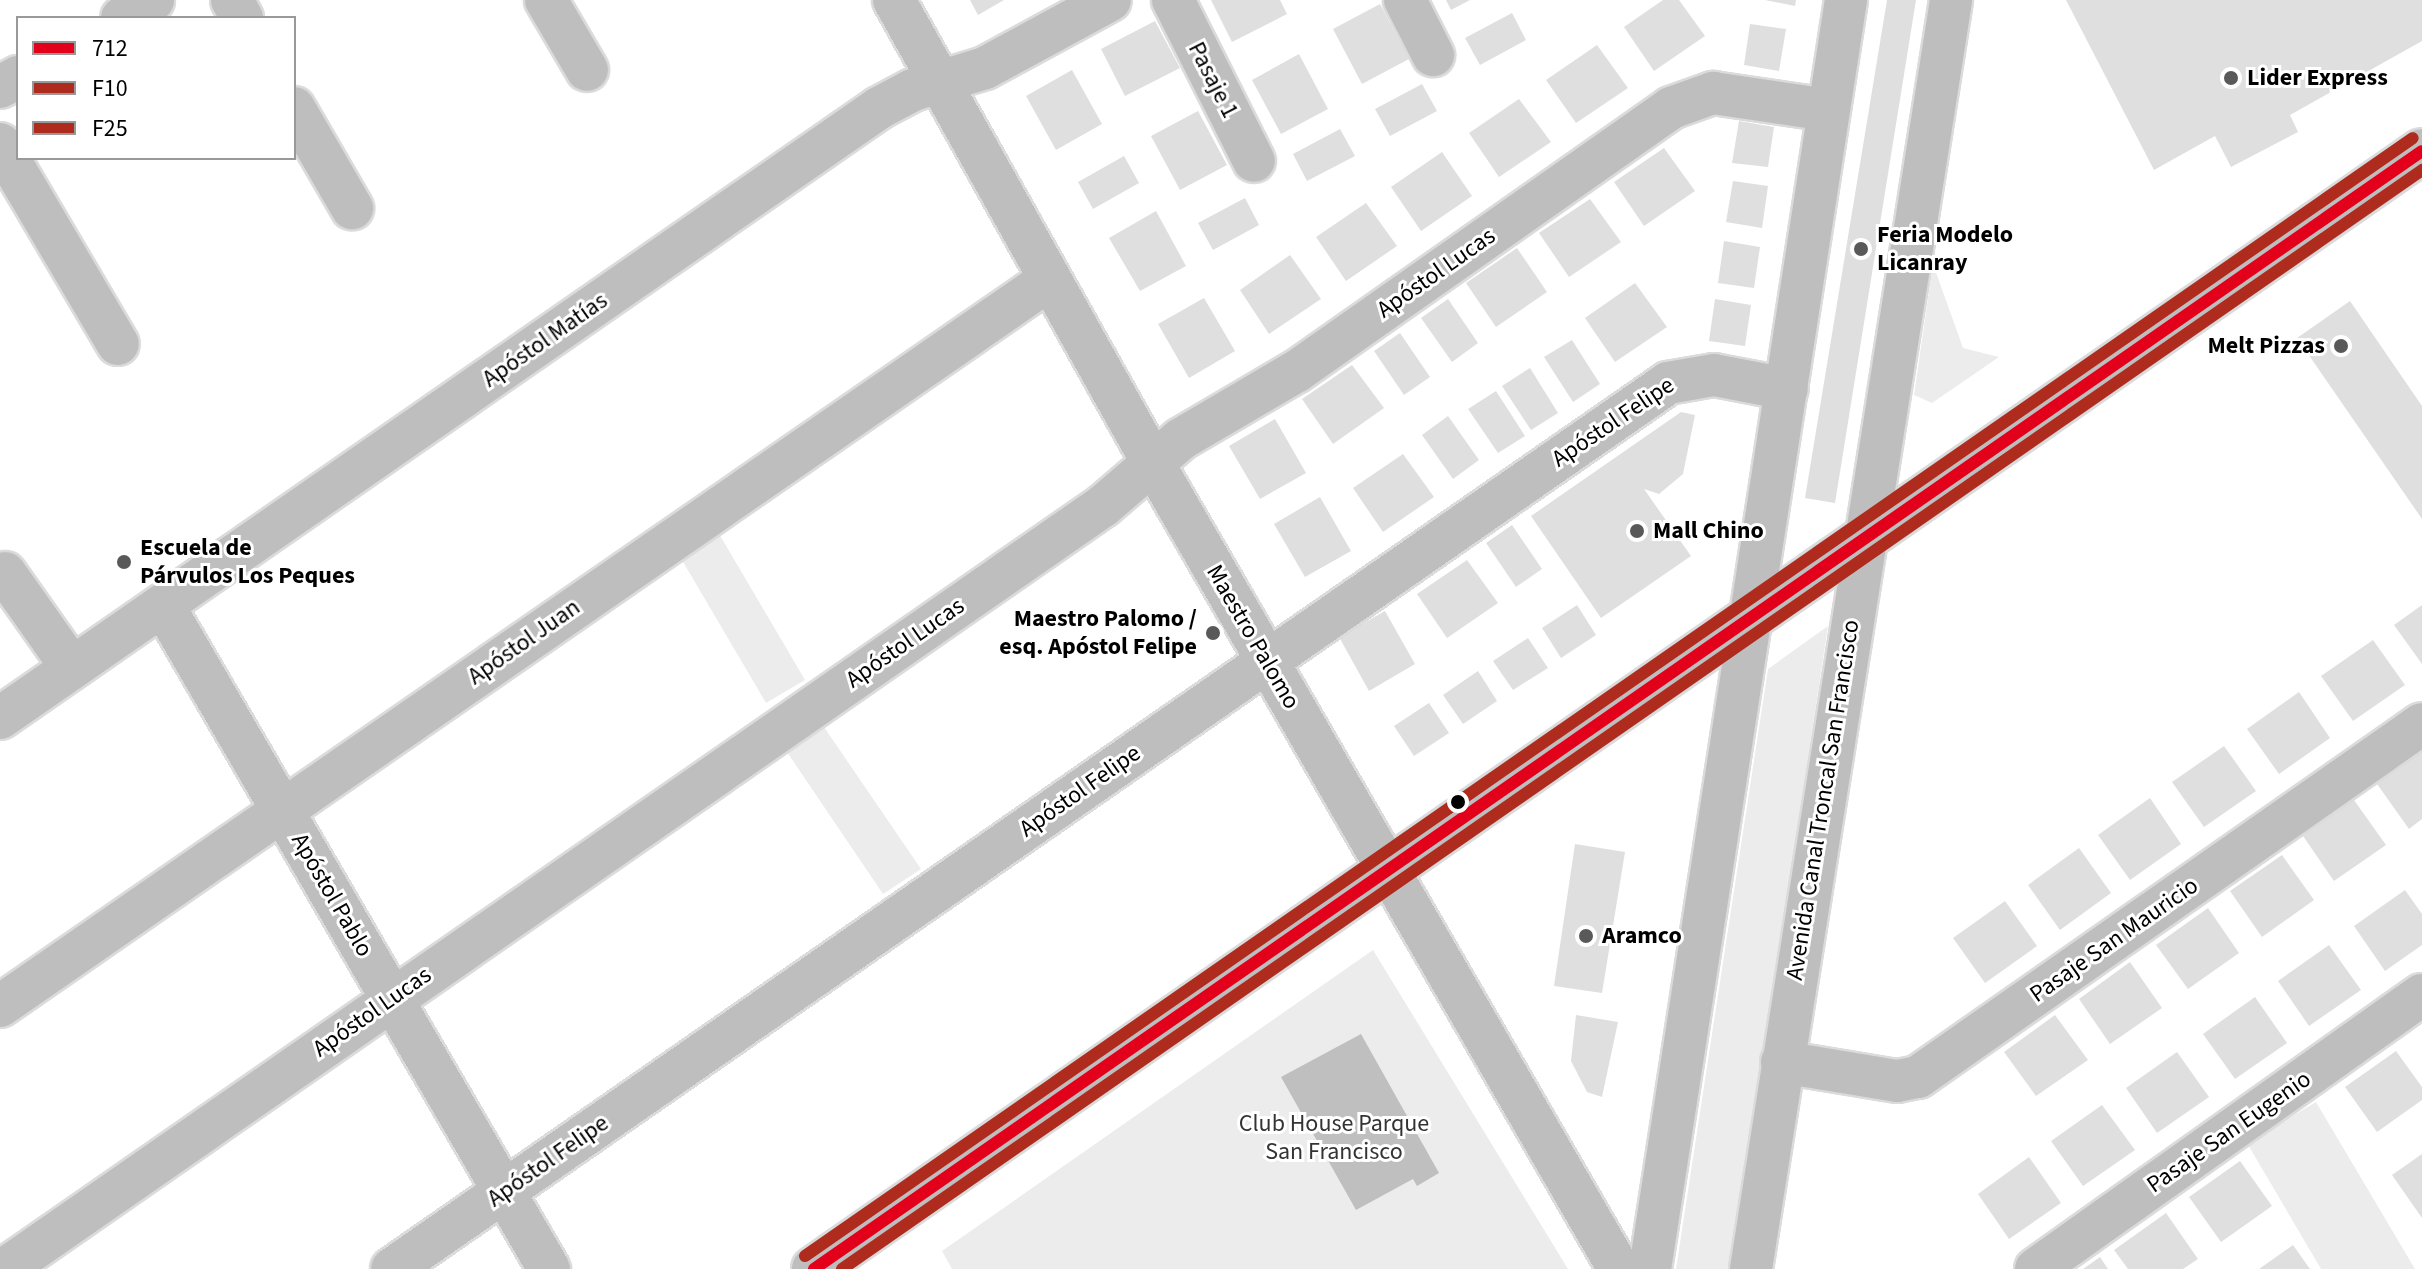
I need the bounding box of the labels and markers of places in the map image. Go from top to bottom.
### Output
place label: Lider Express [2247,64,2388,92]
marker: Lider Express [2222,69,2240,87]
place label: Feria Modelo Licanray [1877,221,2013,277]
marker: Feria Modelo Licanray [1852,240,1870,258]
place label: Melt Pizzas [2207,332,2325,360]
marker: Melt Pizzas [2332,337,2350,355]
place label: Mall Chino [1653,517,1764,545]
marker: Mall Chino [1628,522,1646,540]
place label: Escuela de Párvulos Los Peques [140,534,355,590]
marker: Escuela de Párvulos Los Peques [115,553,133,571]
place label: Maestro Palomo / esq. Apóstol Felipe [999,605,1197,661]
marker: Maestro Palomo / esq. Apóstol Felipe [1204,624,1222,642]
unlabelled marker [1450,794,1466,810]
place label: Aramco [1602,922,1682,950]
marker: Aramco [1577,927,1595,945]

